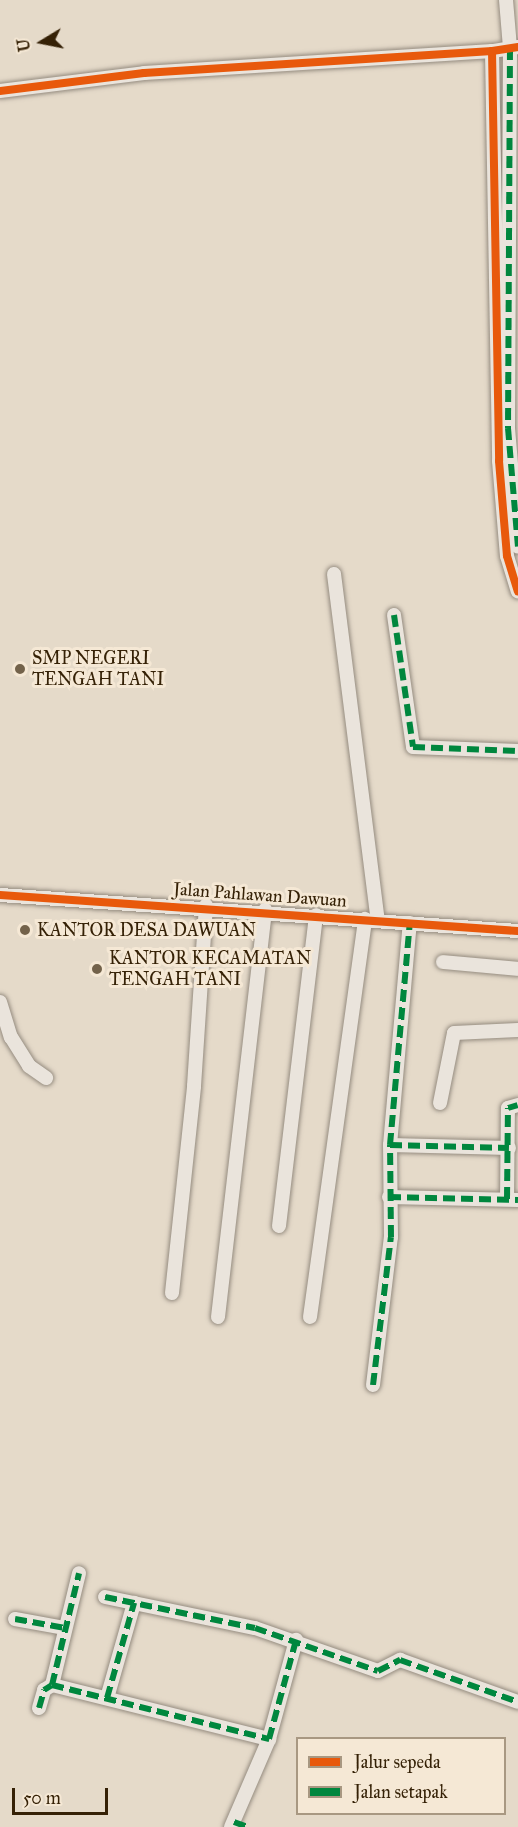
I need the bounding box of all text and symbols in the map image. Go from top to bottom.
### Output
north arrow [12,12,72,72]
text: U [13,37,34,53]
place label: SMP NEGERI TENGAH TANI [32,648,164,690]
marker: SMP NEGERI TENGAH TANI [13,662,27,676]
street label: Jalan Pahlawan Dawuan [173,878,347,912]
place label: KANTOR DESA DAWUAN [37,919,256,941]
marker: KANTOR DESA DAWUAN [18,923,32,937]
place label: KANTOR KECAMATAN TENGAH TANI [109,948,311,990]
marker: KANTOR KECAMATAN TENGAH TANI [90,962,104,976]
legend [296,1737,506,1815]
text: Jalur sepeda [354,1751,441,1773]
scale bar [15,1776,111,1814]
text: Jalan setapak [354,1781,448,1803]
text: 50 m [23,1787,61,1809]

